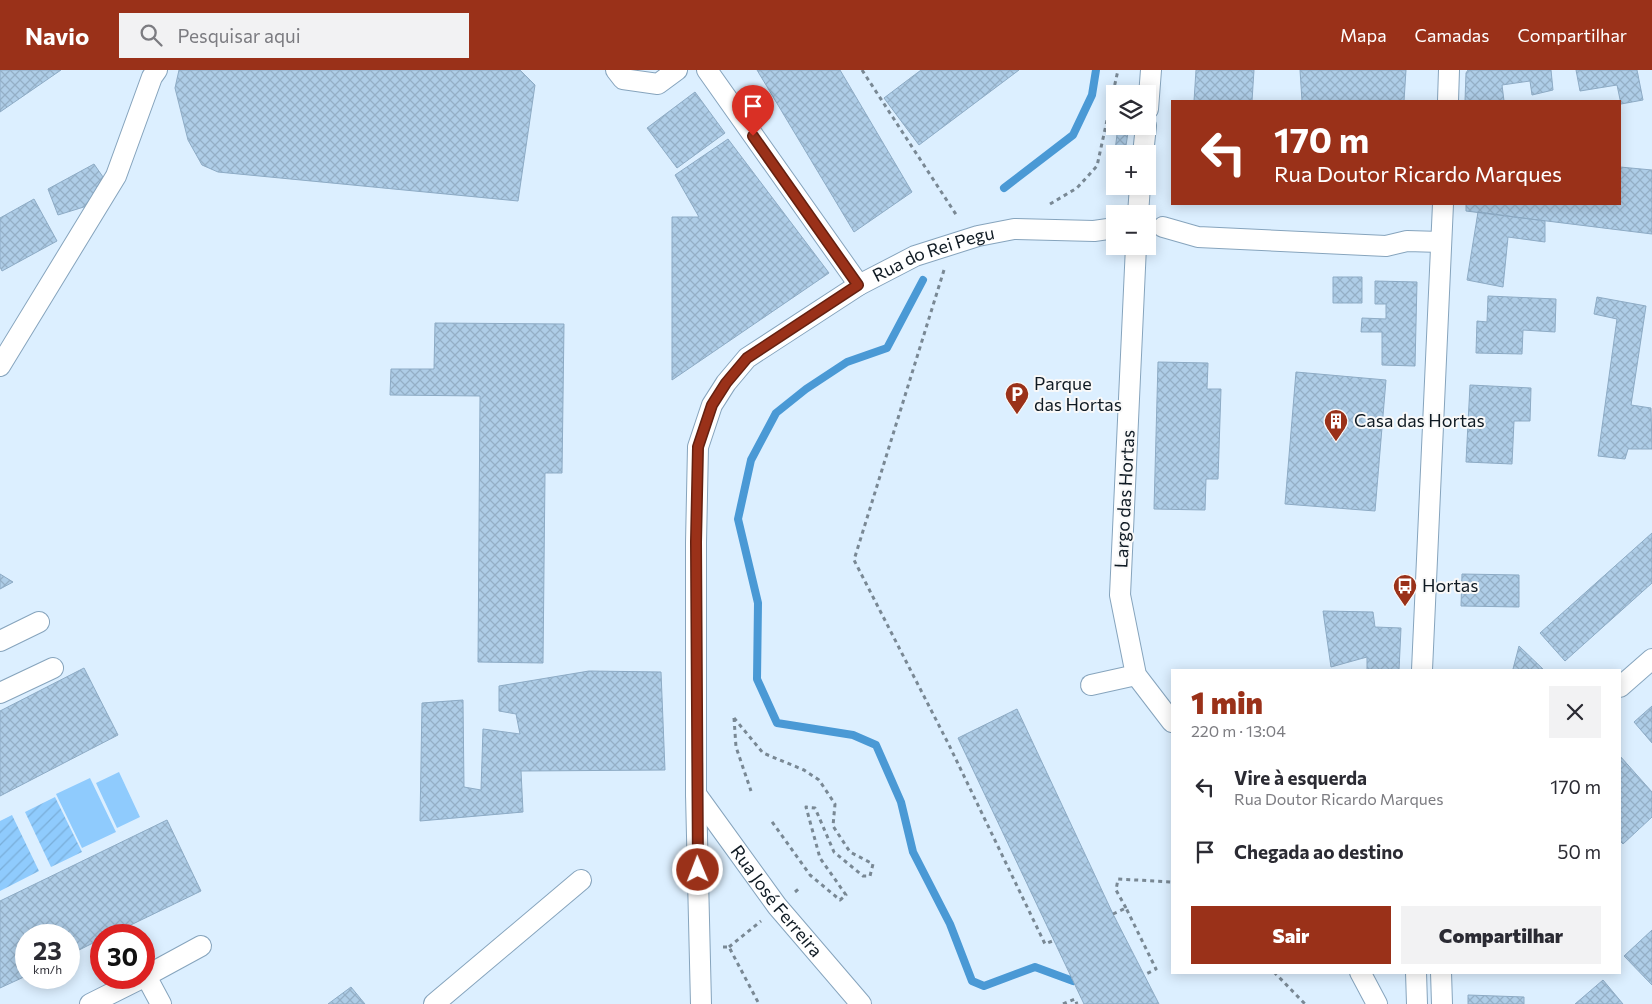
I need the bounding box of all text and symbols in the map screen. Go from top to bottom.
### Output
search box [119,13,469,58]
text: Navio [25,21,89,50]
icon: search [137,21,165,49]
text: Pesquisar aqui [177,24,301,47]
text: Mapa [1340,24,1387,46]
text: Camadas [1415,24,1489,46]
text: Compartilhar [1517,24,1627,46]
pin [732,85,774,136]
map controls [1106,85,1156,255]
button: layers [1106,85,1156,135]
icon: arrive [739,92,767,120]
text: 170 m [1274,117,1369,160]
icon: left [1191,120,1256,185]
button: + [1106,145,1156,195]
text: Rua Doutor Ricardo Marques [1274,160,1562,187]
button: − [1106,205,1156,255]
street label: Rua do Rei Pegu [868,221,996,286]
place label: Parque das Hortas [1034,372,1122,415]
parking icon: Parque das Hortas [1004,381,1030,415]
building icon: Casa das Hortas [1323,408,1349,442]
place label: Casa das Hortas [1354,409,1485,431]
street label: Largo das Hortas [1109,429,1139,569]
bus stop icon: Hortas [1392,573,1418,607]
place label: Hortas [1422,574,1478,596]
text: 1 min [1191,683,1263,720]
button: close [1549,686,1601,738]
text: 220 m · 13:04 [1191,721,1286,740]
text: Vire à esquerda [1234,766,1367,789]
icon: left [1191,773,1219,801]
text: 170 m [1550,775,1601,798]
text: Rua Doutor Ricardo Marques [1234,789,1443,808]
icon: arrive [1191,838,1219,866]
street label: Rua José Ferreira [727,840,828,961]
text: Chegada ao destino [1234,840,1404,863]
text: 50 m [1557,840,1601,863]
position arrow [671,843,723,895]
button: Sair [1191,906,1391,964]
button: Compartilhar [1401,906,1601,964]
speed limit sign: 30 [90,924,155,989]
text: 23 [33,935,62,965]
text: km/h [33,962,62,976]

